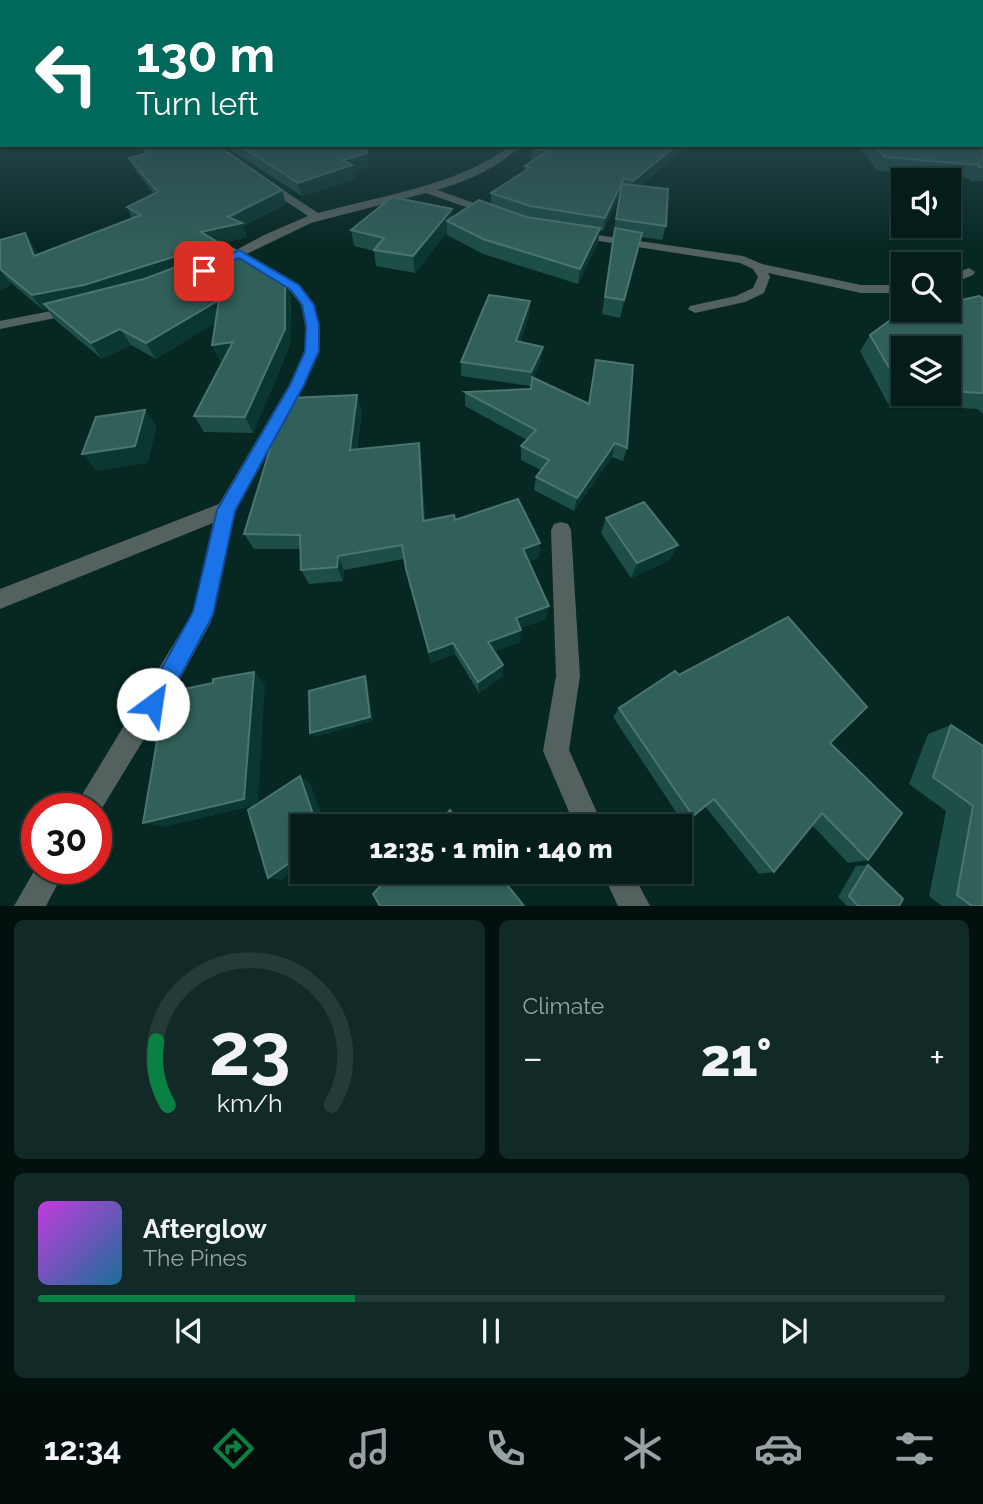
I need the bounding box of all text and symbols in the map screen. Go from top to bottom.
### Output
text: 130 m [136,26,275,83]
icon: left [21,28,112,119]
text: Turn left [136,85,258,122]
map controls [891,168,961,406]
button: sound [891,168,961,238]
pin [174,241,234,301]
icon: arrive [185,252,223,290]
button: search [891,252,961,322]
button: layers [891,336,961,406]
position arrow [116,667,190,741]
speed limit sign: 30 [21,793,112,884]
text: 12:35 · 1 min · 140 m [369,834,613,864]
text: Climate [523,992,604,1019]
text: 23 [208,1008,290,1093]
text: 21° [701,1027,772,1088]
text: − [523,1035,543,1080]
text: + [929,1035,945,1080]
text: km/h [216,1088,282,1118]
text: Afterglow [143,1214,267,1244]
text: The Pines [143,1244,247,1271]
icon: previous [170,1312,208,1350]
icon: pause [472,1312,510,1350]
icon: next [775,1312,813,1350]
icon: directions [209,1424,258,1473]
icon: music [345,1424,394,1473]
icon: phone [481,1424,530,1473]
icon: climate [618,1424,667,1473]
icon: car [754,1424,803,1473]
icon: filters [890,1424,939,1473]
text: 12:34 [44,1430,122,1467]

